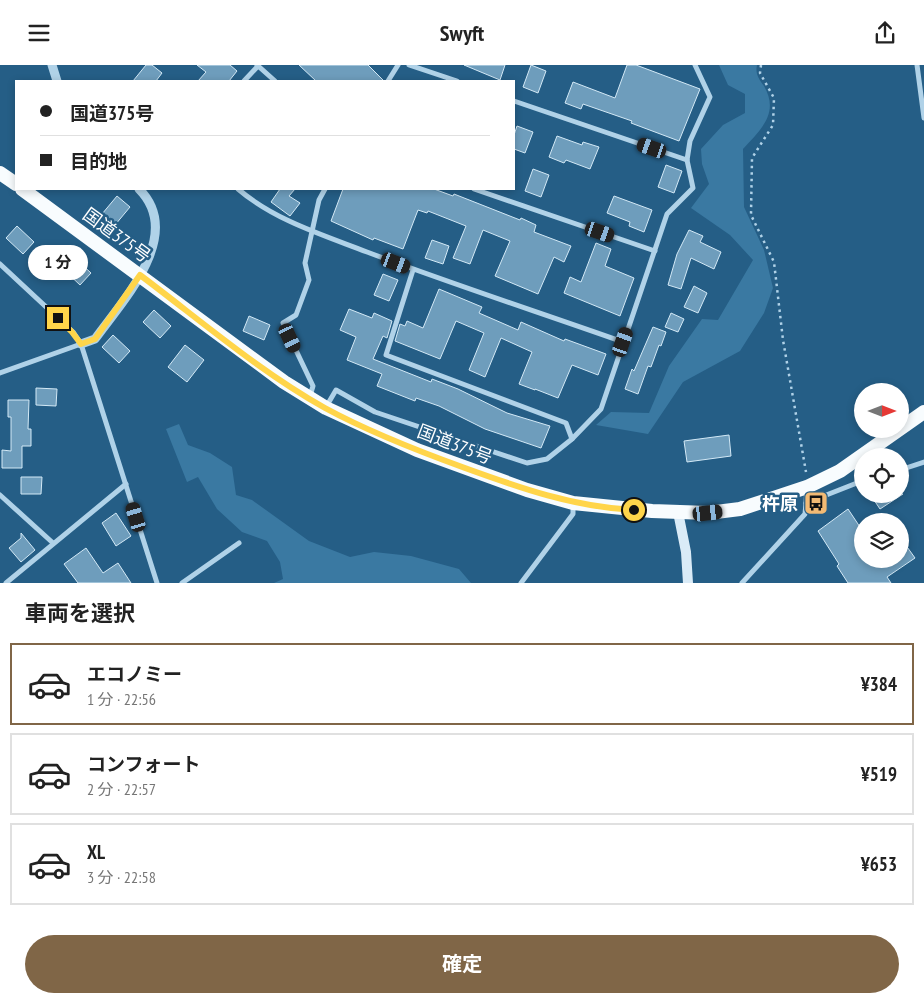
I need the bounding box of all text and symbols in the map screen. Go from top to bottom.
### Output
icon: menu [25,19,53,47]
text: Swyft [440,19,484,47]
icon: share [871,19,899,47]
text: 国道375号 [70,101,154,125]
car [635,136,668,160]
text: 目的地 [70,149,127,173]
street label: 国道375号 [79,203,155,267]
car [583,220,616,244]
callout: 1 分 [28,245,88,281]
car [379,251,412,275]
text: 1 分 [45,252,71,272]
route end [47,307,69,329]
car [276,321,303,355]
car [611,325,634,359]
north arrow [854,383,909,437]
map controls [854,383,909,568]
street label: 国道375号 [414,419,496,469]
button: locate [854,448,909,503]
bus stop icon: 杵原 [803,490,829,516]
place label: 杵原 [762,492,798,515]
route start [623,499,645,521]
car [124,500,147,534]
car [692,504,723,522]
button: layers [854,513,909,568]
text: 車両を選択 [25,599,135,627]
icon: car [27,662,72,707]
text: エコノミー [87,662,182,686]
text: ¥384 [861,672,897,696]
text: 1 分 · 22:56 [87,689,156,709]
icon: car [27,752,72,797]
text: コンフォート [87,752,200,776]
text: ¥519 [861,762,897,786]
text: 2 分 · 22:57 [87,779,156,799]
text: XL [87,840,105,864]
icon: car [27,842,72,887]
text: ¥653 [861,852,897,876]
text: 3 分 · 22:58 [87,867,156,887]
button: 確定 [25,935,899,993]

